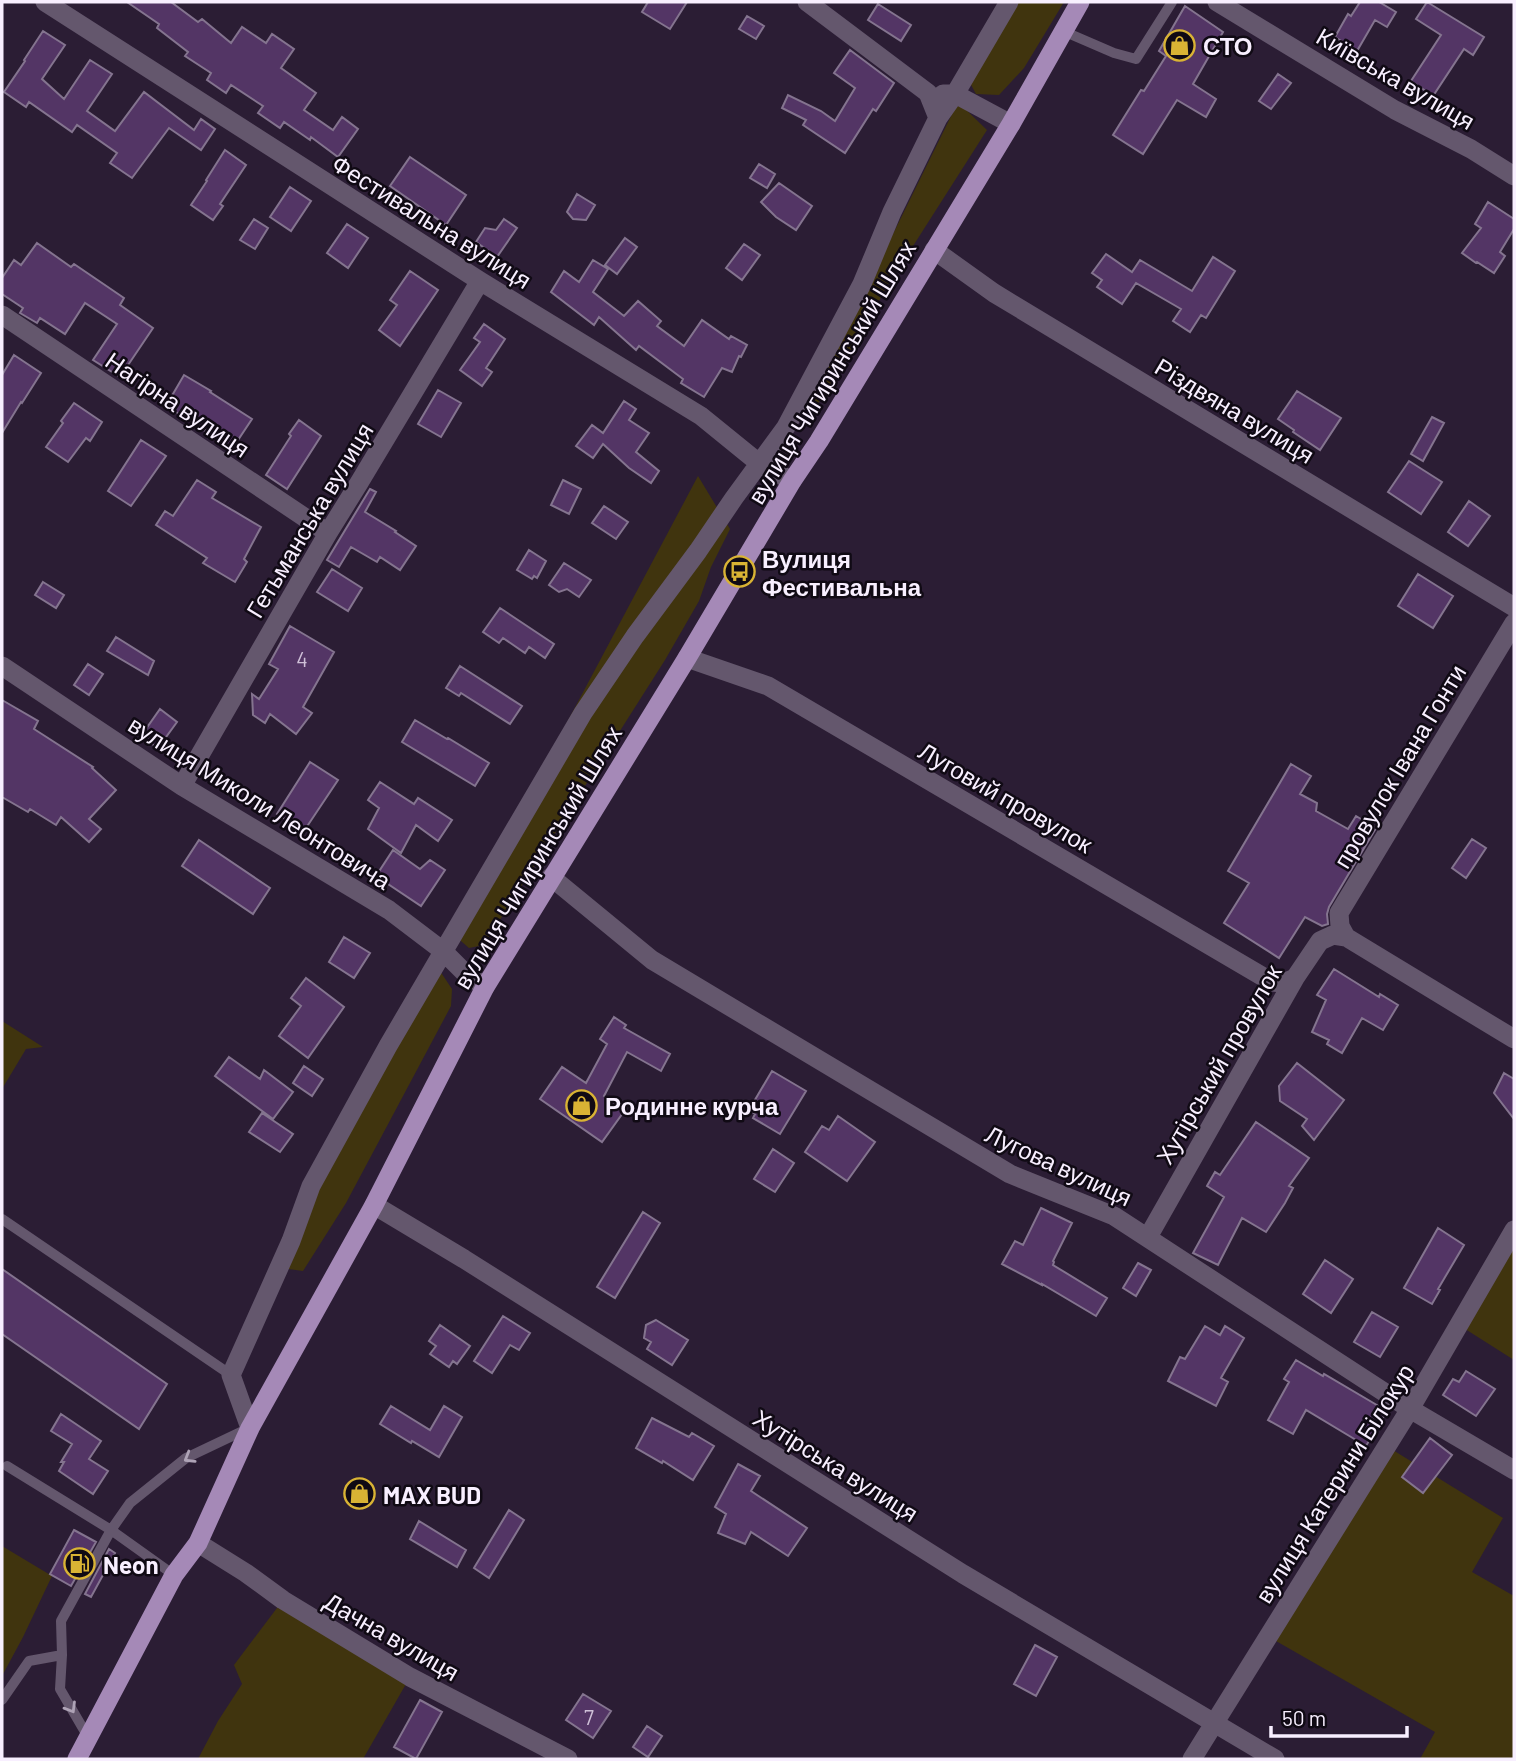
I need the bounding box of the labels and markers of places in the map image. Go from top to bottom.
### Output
shop icon: СТО [1163,28,1197,62]
place label: СТО [1203,31,1252,60]
place label: Вулиця Фестивальна [762,544,922,601]
bus stop icon: Вулиця Фестивальна [722,555,756,589]
shop icon: Родинне курча [565,1088,599,1122]
place label: Родинне курча [605,1091,779,1120]
shop icon: MAX BUD [343,1477,377,1511]
place label: MAX BUD [383,1480,481,1509]
fuel station icon: Neon [63,1547,97,1581]
place label: Neon [103,1550,159,1579]

